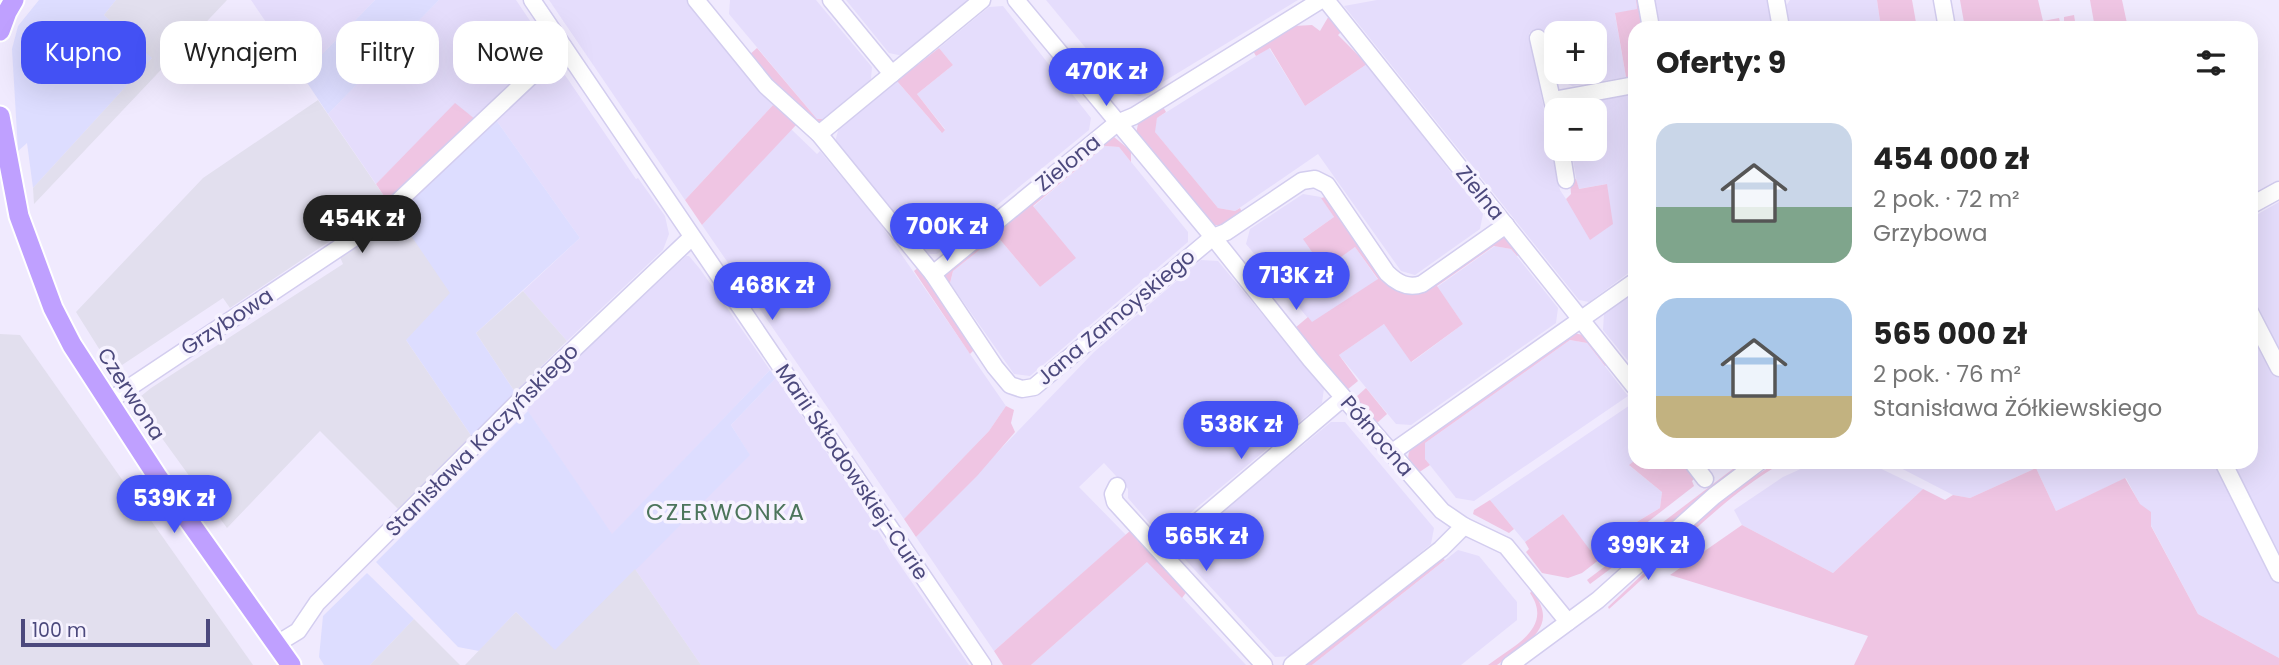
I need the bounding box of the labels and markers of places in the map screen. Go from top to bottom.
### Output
pin: 470K zł [1041,48,1171,108]
pin: 454K zł [297,196,427,255]
pin: 700K zł [882,204,1012,263]
pin: 713K zł [1231,252,1361,312]
pin: 468K zł [707,262,837,322]
pin: 538K zł [1176,402,1306,461]
pin: 539K zł [109,476,239,535]
pin: 565K zł [1141,514,1271,573]
pin: 399K zł [1583,522,1713,582]

